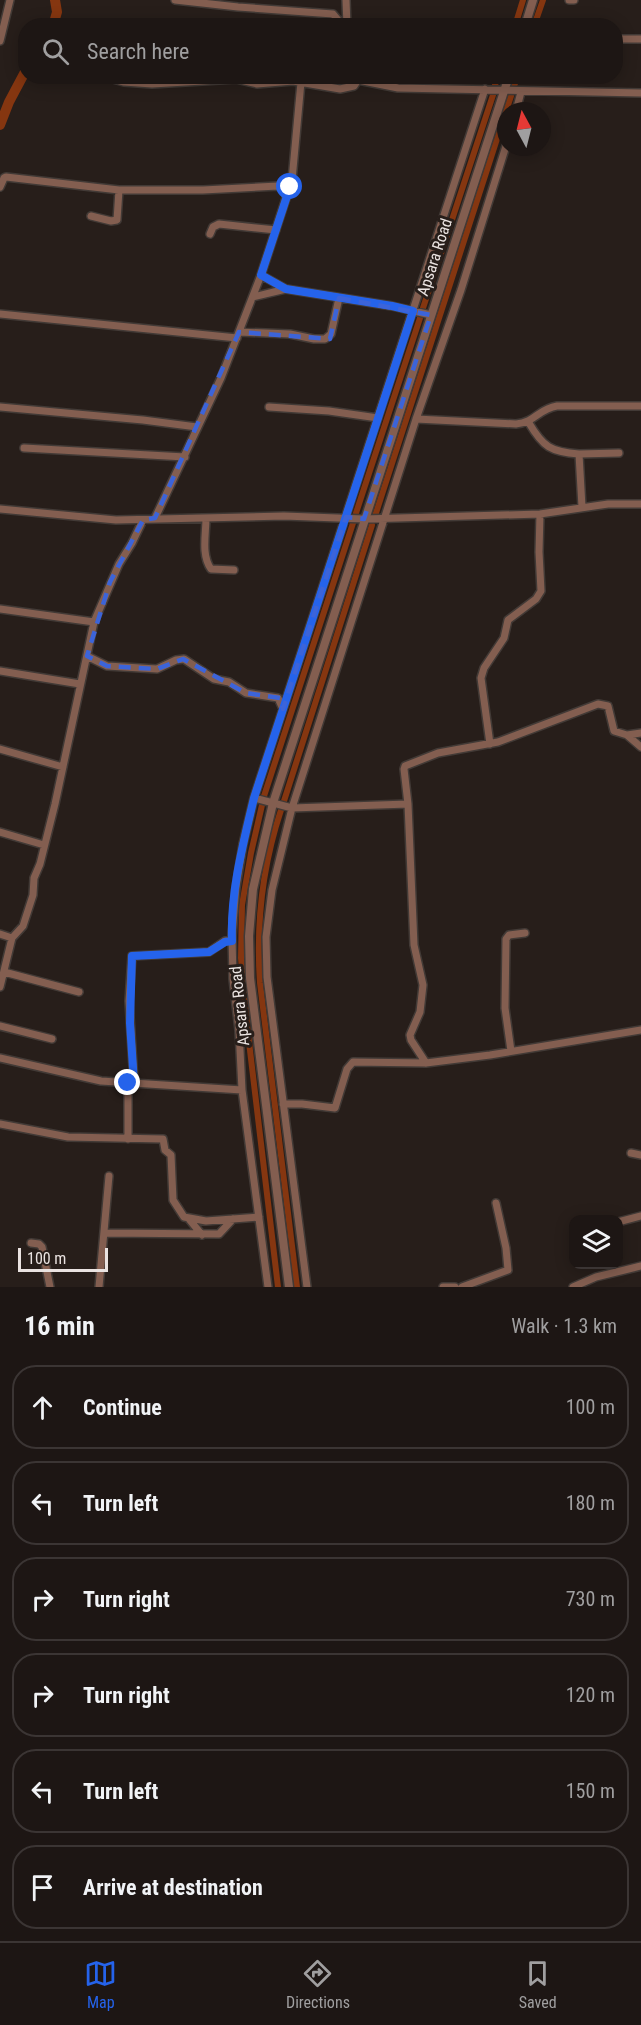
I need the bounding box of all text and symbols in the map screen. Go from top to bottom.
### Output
search box [18,18,623,84]
icon: search [39,35,72,68]
text: Search here [87,39,189,64]
north arrow [497,102,551,156]
route start [276,173,302,199]
street label: Apsara Road [413,216,456,298]
street label: Apsara Road [226,965,253,1047]
route end [114,1069,140,1095]
map controls [569,1215,623,1269]
button: layers [569,1215,623,1269]
scale bar [18,1245,108,1272]
text: 100 m [27,1249,66,1268]
text: 16 min [24,1311,95,1341]
text: Walk · 1.3 km [511,1314,617,1338]
icon: ahead [26,1391,59,1424]
text: Continue [83,1395,162,1420]
text: 100 m [566,1395,615,1419]
icon: left [26,1487,59,1520]
text: Turn left [83,1491,158,1516]
text: 180 m [566,1491,615,1515]
icon: right [26,1583,59,1616]
text: Turn right [83,1587,170,1612]
text: 730 m [566,1587,615,1611]
icon: right [26,1679,59,1712]
text: Turn right [83,1683,170,1708]
text: 120 m [566,1683,615,1707]
icon: left [26,1775,59,1808]
text: Turn left [83,1779,158,1804]
text: 150 m [566,1779,615,1803]
icon: arrive [26,1871,59,1904]
text: Arrive at destination [83,1875,263,1900]
tab: Map [84,1957,117,2012]
tab: Directions [286,1957,350,2012]
tab: Saved [519,1957,557,2012]

